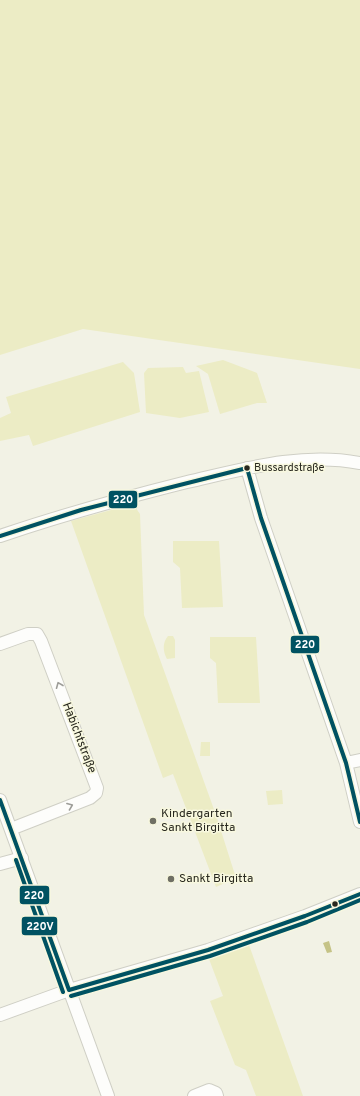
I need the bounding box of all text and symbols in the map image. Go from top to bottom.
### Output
place label: Bussardstraße [254,461,324,475]
marker: Bussardstraße [242,463,252,473]
line badge: 220 [108,490,138,509]
text: 220 [113,493,133,507]
line badge: 220 [290,635,320,654]
text: 220 [295,638,315,652]
one-way arrow [55,682,63,689]
street label: Habichtstraße [58,700,100,776]
one-way arrow [67,802,74,810]
place label: Kindergarten Sankt Birgitta [161,806,235,836]
marker: Kindergarten Sankt Birgitta [148,816,158,826]
place label: Sankt Birgitta [179,871,253,887]
marker: Sankt Birgitta [166,874,176,884]
line badge: 220 [19,885,50,905]
text: 220 [24,889,44,903]
unlabelled marker [330,899,340,909]
line badge: 220V [21,916,58,936]
text: 220V [26,920,54,934]

